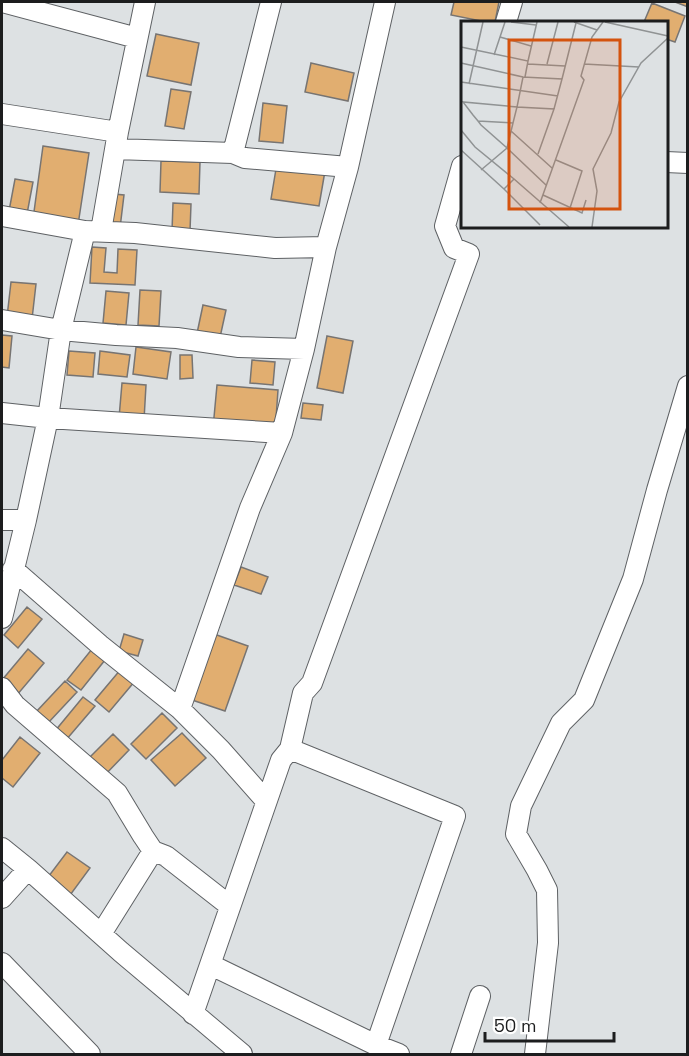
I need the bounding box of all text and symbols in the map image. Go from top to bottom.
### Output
inset map [461,21,668,228]
scale bar [485,1005,614,1043]
text: 50 m [494,1014,536,1037]

